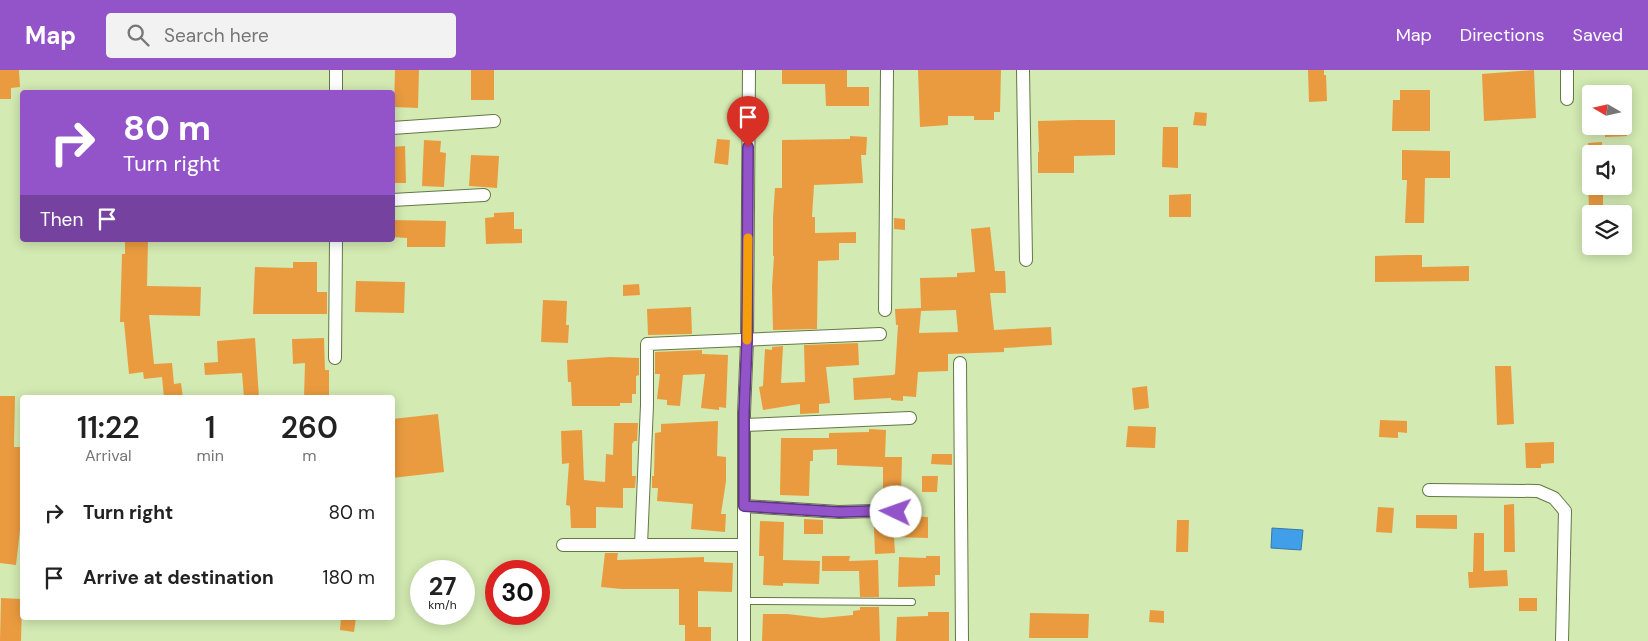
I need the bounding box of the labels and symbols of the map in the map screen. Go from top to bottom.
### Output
north arrow [1582,85,1632,135]
pin [727,96,769,147]
position arrow [869,485,921,537]
speed limit sign: 30 [485,560,550,625]

